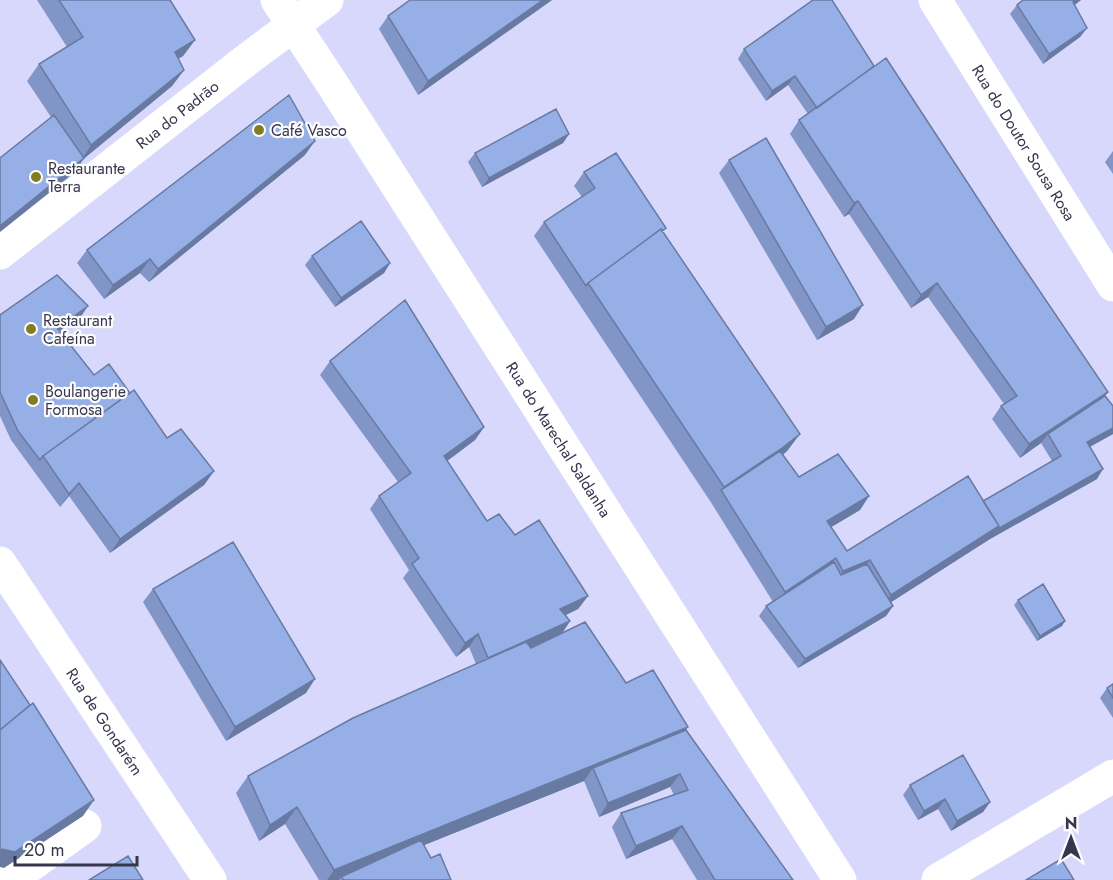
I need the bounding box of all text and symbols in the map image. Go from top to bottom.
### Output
street label: Rua do Doutor Sousa Rosa [966,60,1081,225]
street label: Rua do Padrão [131,75,224,154]
place label: Café Vasco [271,119,347,142]
marker: Café Vasco [252,123,266,137]
place label: Restaurante Terra [48,157,125,198]
marker: Restaurante Terra [29,170,43,184]
place label: Restaurant Cafeína [43,309,112,350]
marker: Restaurant Cafeína [24,322,38,336]
street label: Rua do Marechal Saldanha [500,357,617,522]
place label: Boulangerie Formosa [45,380,126,421]
marker: Boulangerie Formosa [26,393,40,407]
street label: Rua de Gondarém [61,663,148,780]
north arrow [1041,808,1101,868]
text: N [1065,812,1077,835]
scale bar [15,829,136,867]
text: 20 m [24,837,64,863]

